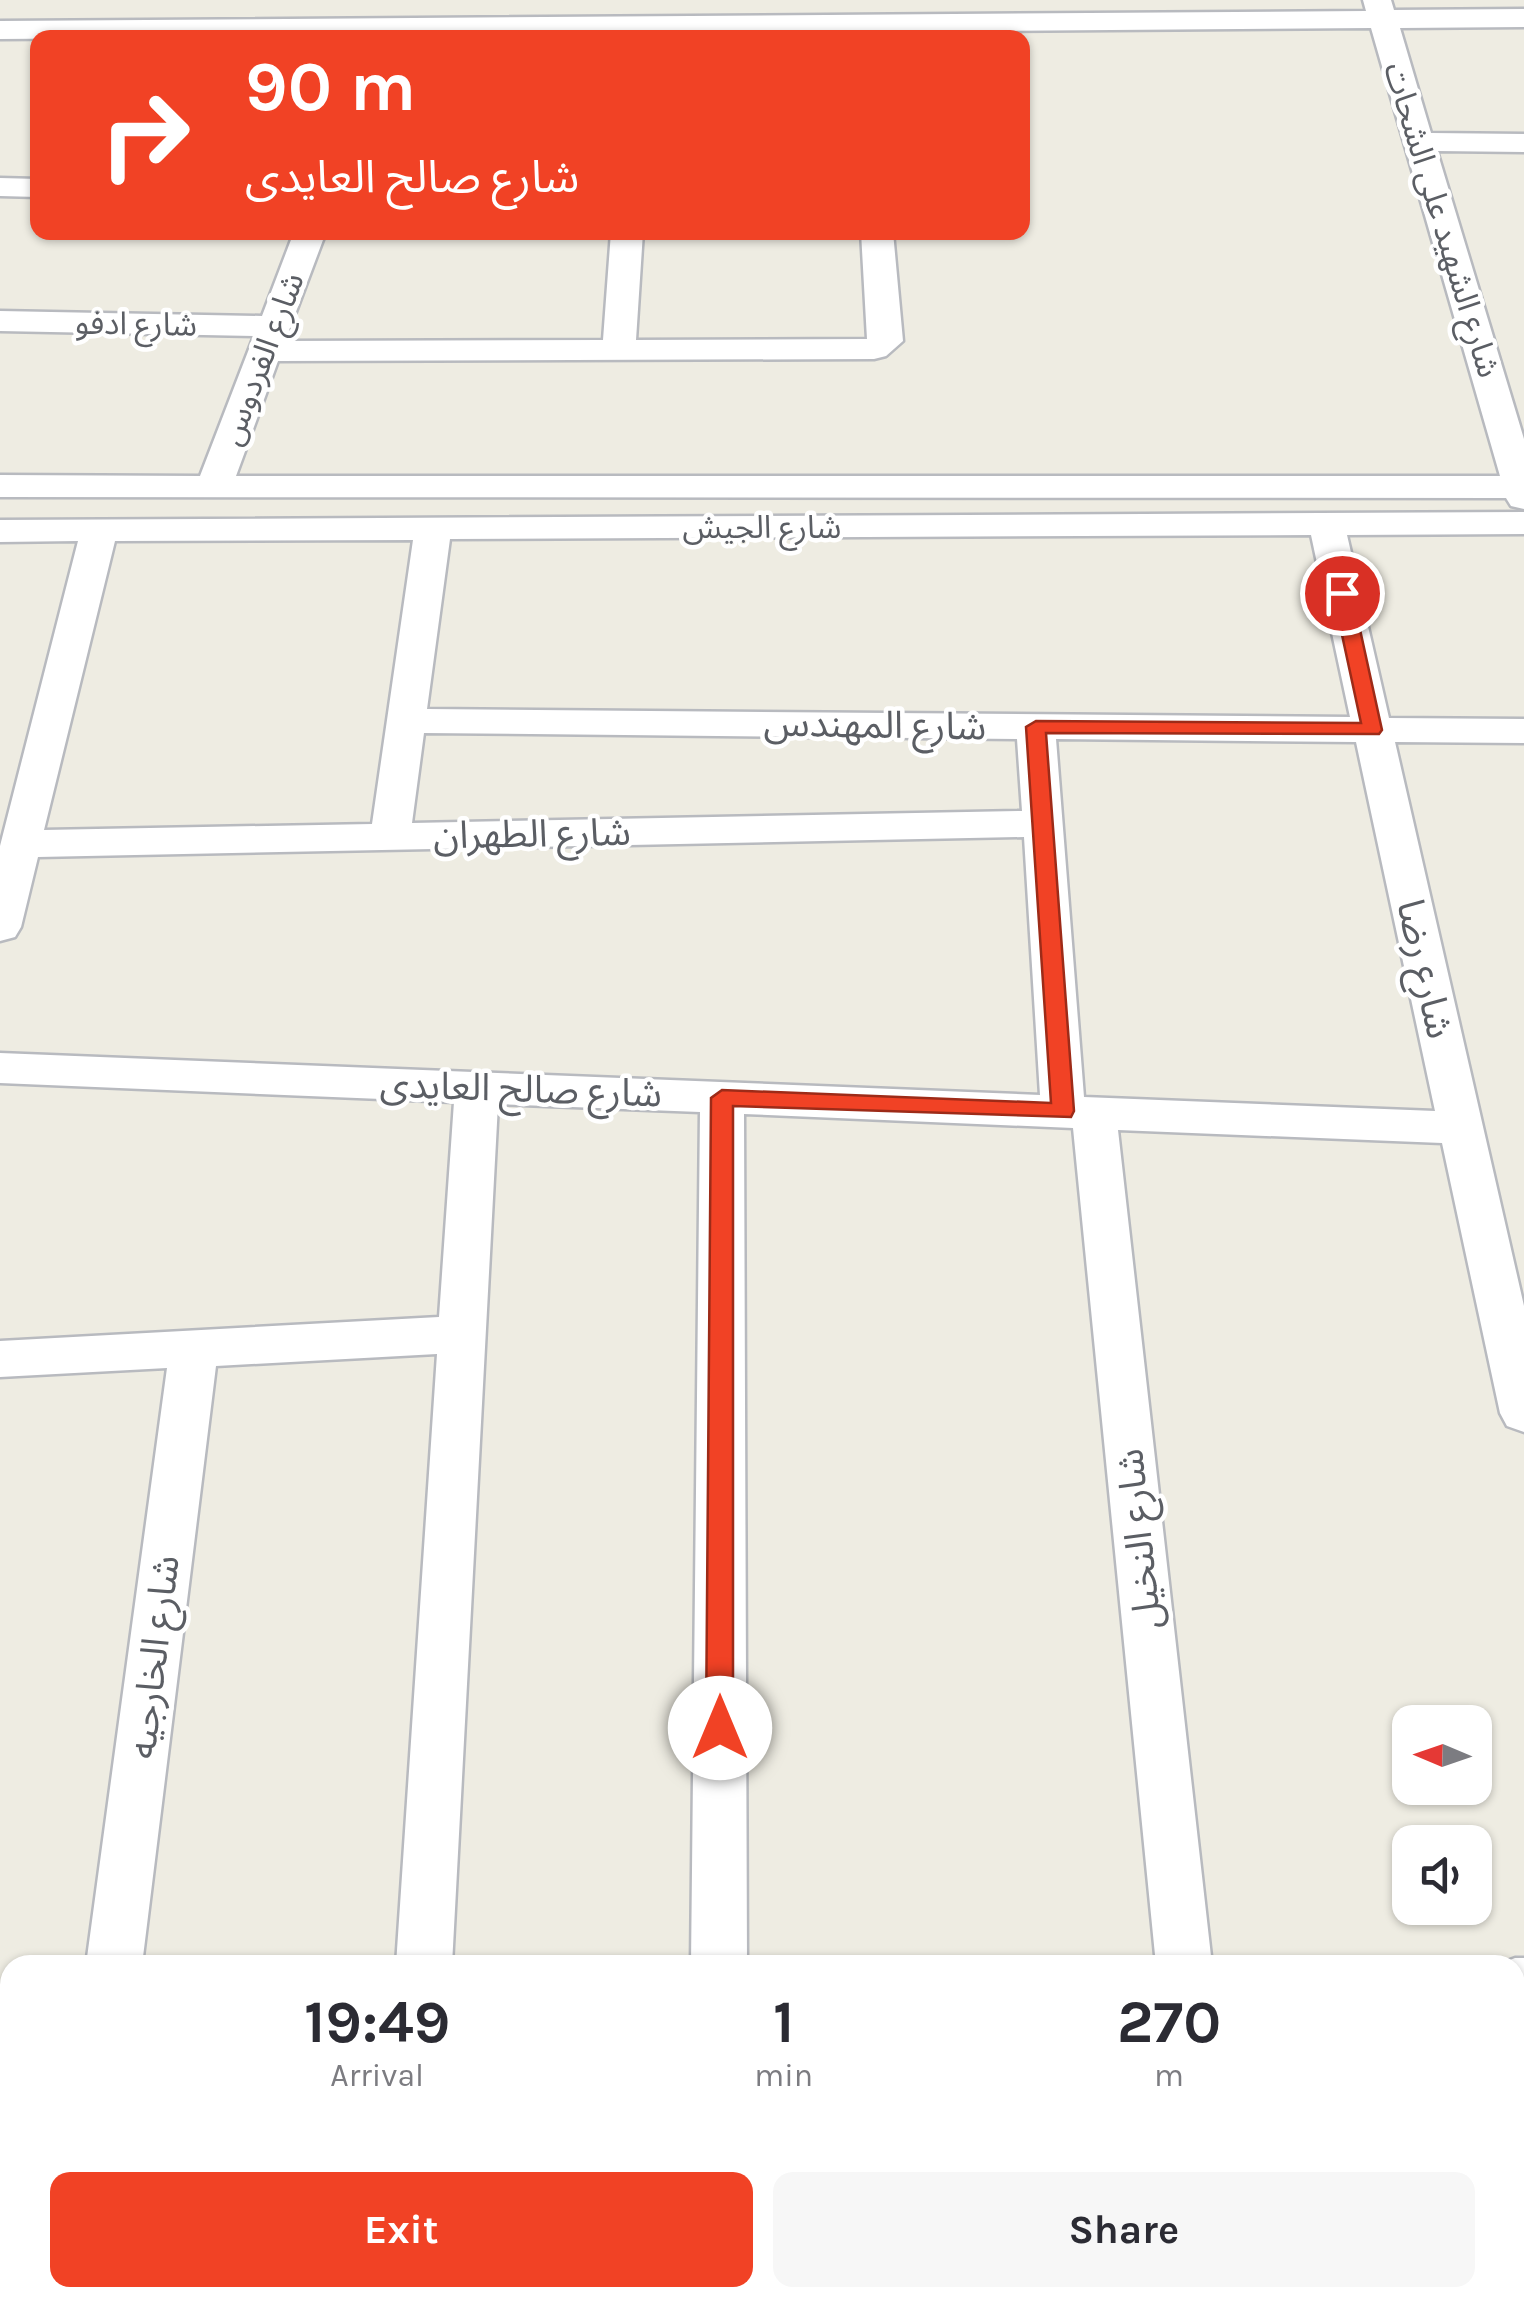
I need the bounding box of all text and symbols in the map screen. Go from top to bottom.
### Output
text: 90 m [245,46,416,128]
street label: شارع الشهيد على الشحات [1372,58,1508,383]
icon: right [80,70,210,200]
text: شارع صالح العايدى [245,151,579,203]
street label: شارع الفردوس [212,268,317,452]
street label: شارع ادفو [74,304,197,349]
street label: شارع الجيش [683,509,841,551]
pin [1300,551,1385,636]
icon: arrive [1315,566,1370,621]
street label: شارع المهندس [763,701,987,754]
street label: شارع الطهران [433,810,631,863]
street label: شارع رضا [1382,895,1463,1044]
street label: شارع صالح العايدى [379,1062,663,1121]
street label: شارع النخيل [1107,1446,1176,1631]
street label: شارع الخارجيه [119,1553,194,1762]
position arrow [668,1676,772,1780]
north arrow [1392,1705,1492,1805]
map controls [1392,1705,1492,1925]
button: sound [1392,1825,1492,1925]
text: 19:49 [304,1987,450,2057]
text: 1 [773,1987,794,2057]
text: 270 [1117,1987,1221,2057]
text: Arrival [330,2057,424,2094]
text: min [754,2057,813,2094]
text: m [1154,2057,1184,2094]
button: Exit [50,2172,753,2287]
button: Share [773,2172,1475,2287]

